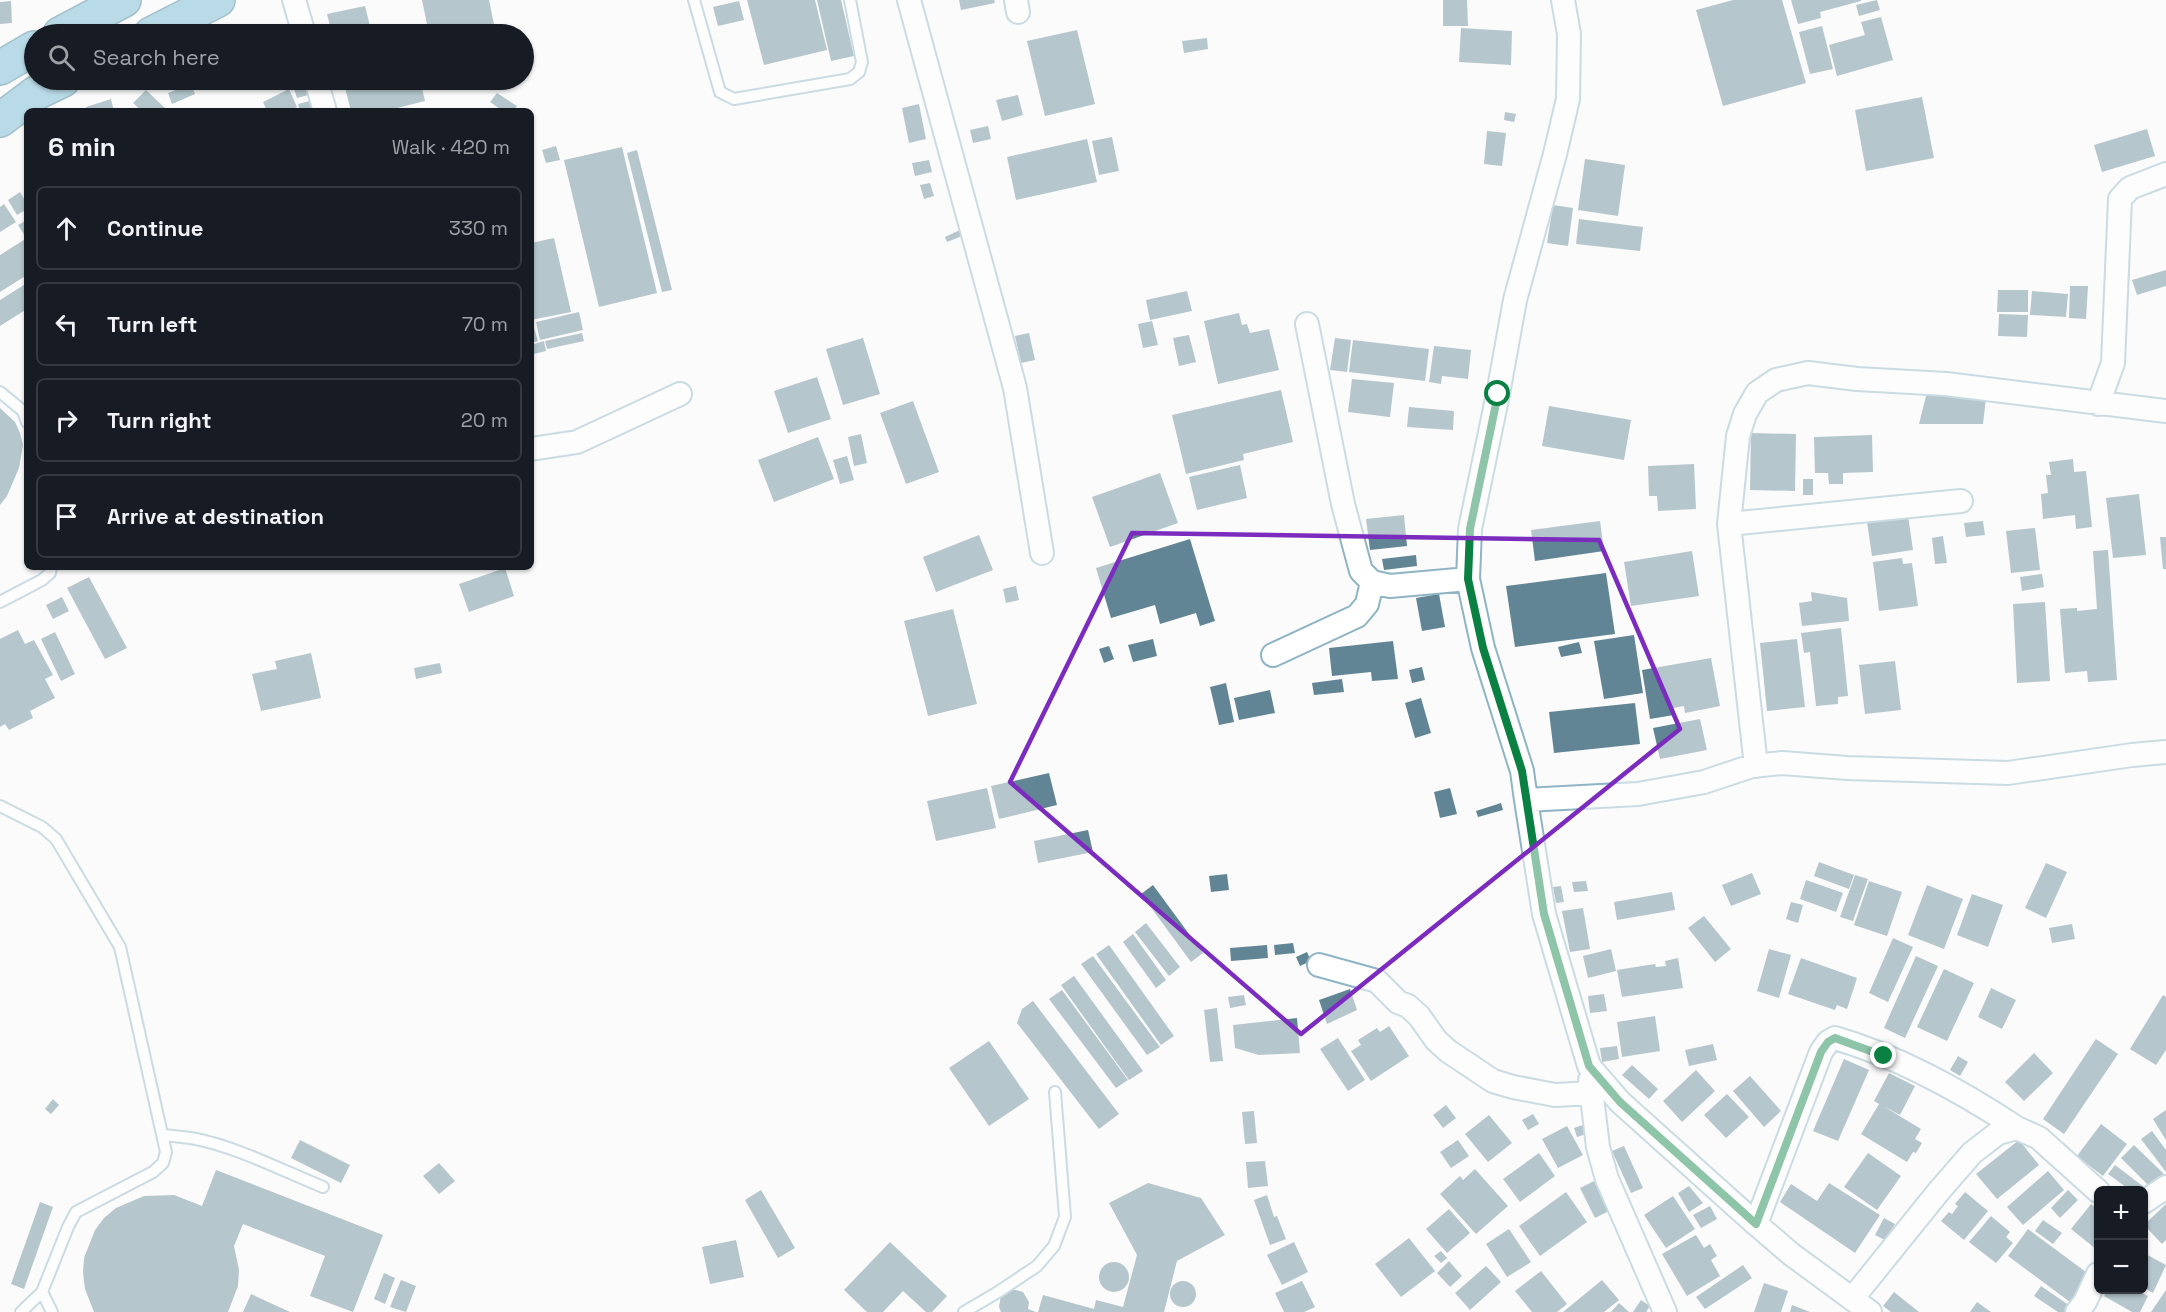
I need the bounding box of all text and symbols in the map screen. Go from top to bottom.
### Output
search box [24,24,534,90]
icon: search [45,41,78,74]
text: Search here [93,43,220,71]
text: 6 min [48,130,116,164]
text: Walk · 420 m [392,134,510,160]
icon: ahead [50,212,83,245]
text: Continue [107,214,203,242]
text: 330 m [449,215,508,241]
icon: left [50,308,83,341]
text: Turn left [107,310,197,338]
text: 70 m [462,311,508,337]
route start [1484,380,1510,406]
icon: right [50,404,83,437]
text: Turn right [107,406,212,434]
text: 20 m [461,407,508,433]
icon: arrive [50,500,83,533]
text: Arrive at destination [107,502,324,530]
route end [1870,1042,1896,1068]
map controls [2094,1186,2148,1294]
button: + [2094,1186,2148,1240]
button: − [2094,1240,2148,1294]

